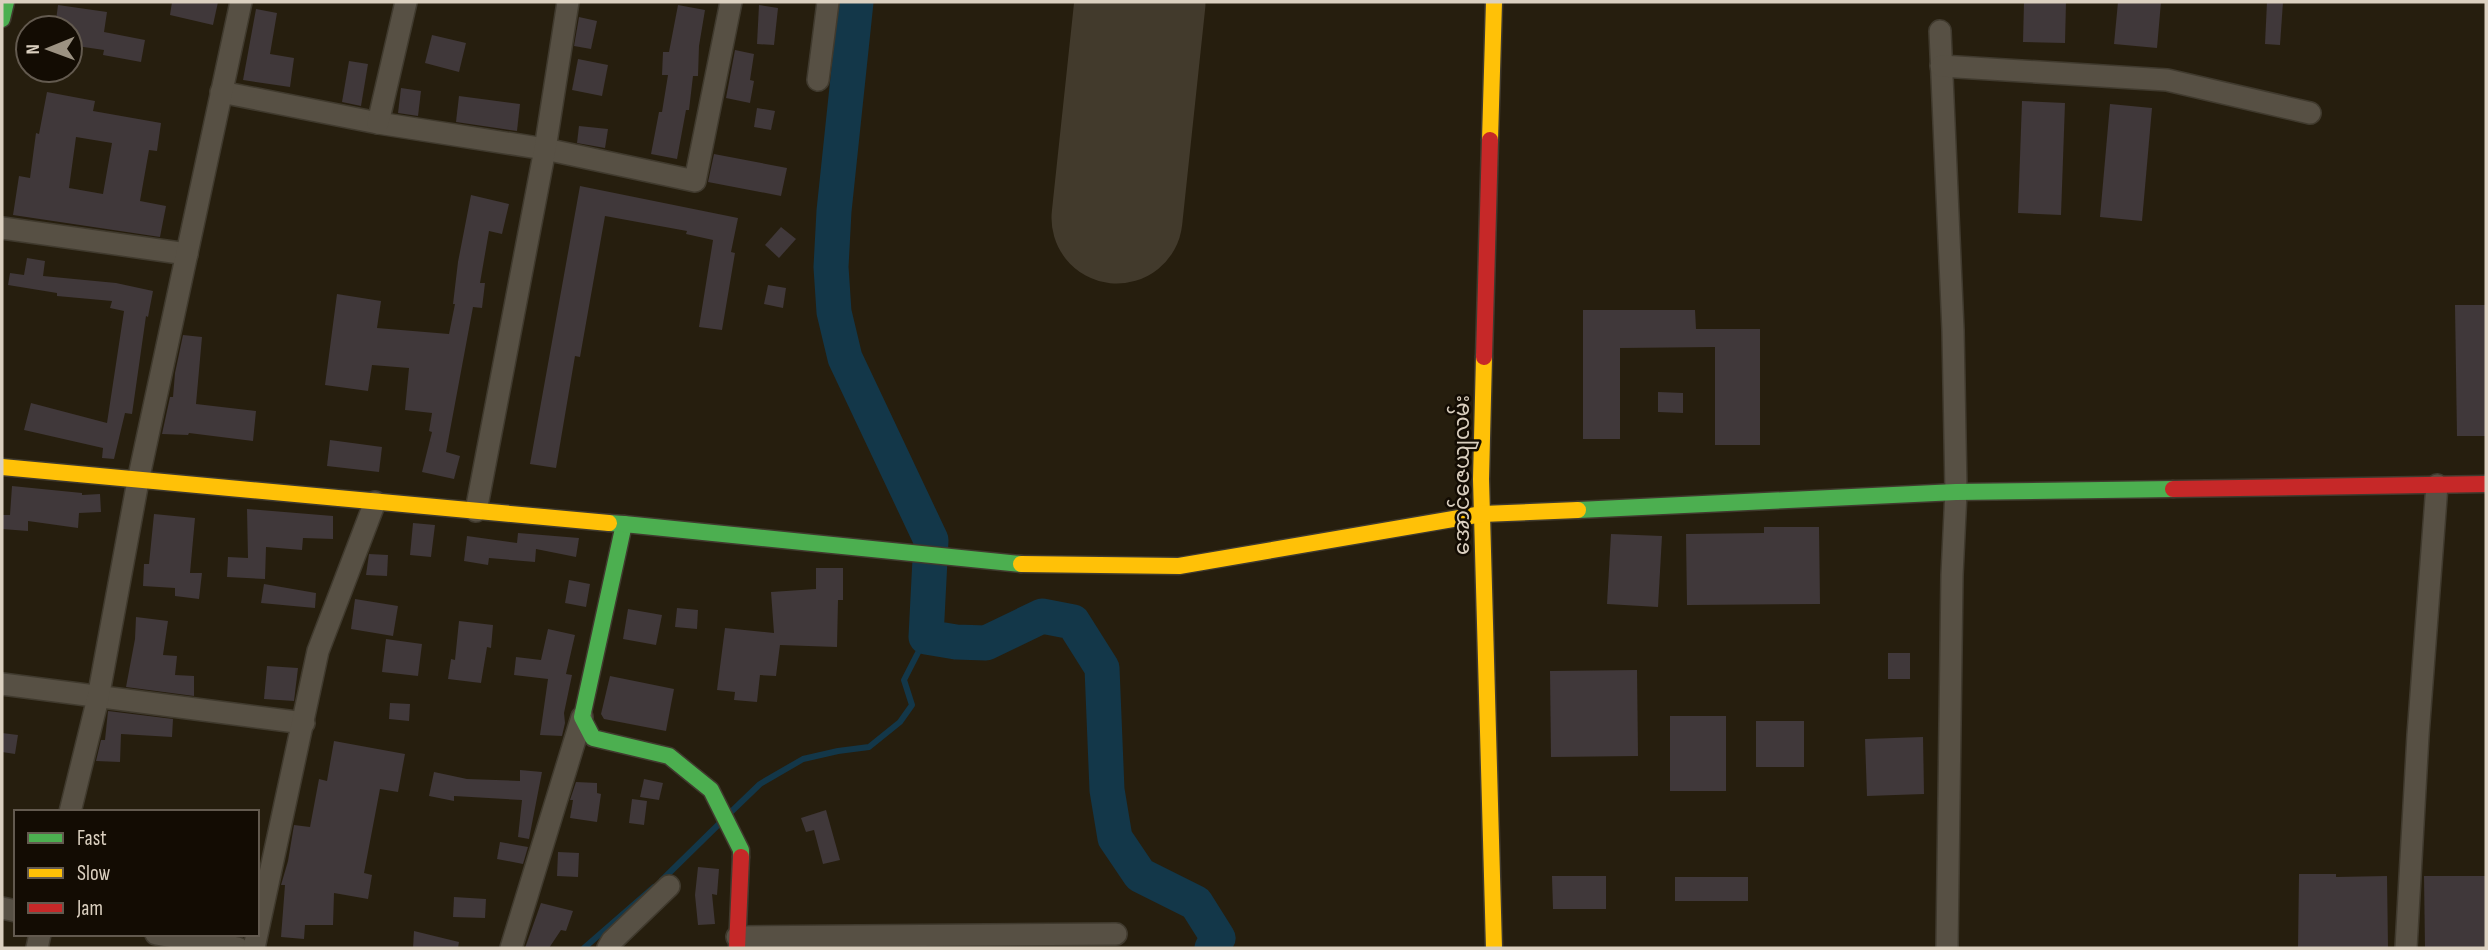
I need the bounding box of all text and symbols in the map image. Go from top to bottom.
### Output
north arrow [14,14,84,84]
text: N [22,44,45,55]
street label: အောင်ဇေယျလမ်း [1446,395,1480,555]
legend [14,810,259,936]
text: Fast [77,826,107,851]
text: Slow [77,861,111,886]
text: Jam [76,896,103,921]

